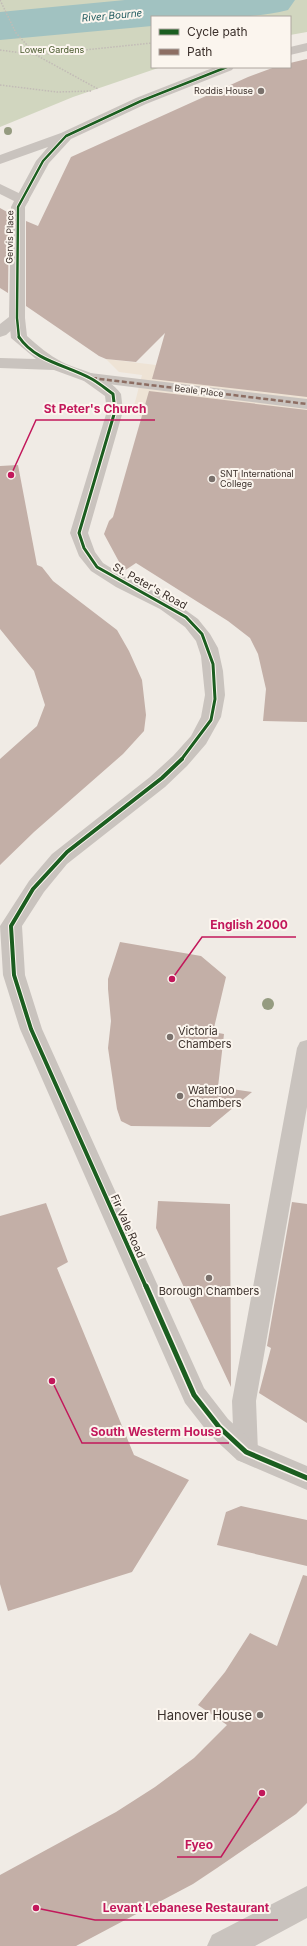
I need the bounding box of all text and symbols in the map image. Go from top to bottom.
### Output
water label: River Bourne [81,6,143,24]
legend [151,16,291,68]
text: Cycle path [187,24,248,39]
park label: Lower Gardens [20,44,85,55]
text: Path [187,44,212,59]
place label: Roddis House [194,85,253,96]
marker: Roddis House [256,86,266,96]
street label: Gervis Place [4,210,15,264]
street label: Beale Place [174,382,224,399]
callout: St Peter's Church [36,396,155,420]
text: St Peter's Church [44,401,146,416]
place label: SNT International College [220,468,294,489]
marker: SNT International College [207,474,217,484]
street label: St. Peter's Road [110,560,190,612]
callout: English 2000 [202,913,296,937]
text: English 2000 [210,917,288,932]
place label: Victoria Chambers [178,1024,232,1051]
marker: Victoria Chambers [165,1032,175,1042]
place label: Waterloo Chambers [188,1083,242,1110]
marker: Waterloo Chambers [175,1091,185,1101]
street label: Fir Vale Road [108,1192,148,1260]
marker: Borough Chambers [204,1273,214,1283]
place label: Borough Chambers [159,1284,260,1298]
callout: South Westerm House [82,1419,229,1443]
text: South Westerm House [90,1424,222,1439]
place label: Hanover House [157,1707,252,1723]
marker: Hanover House [255,1710,265,1720]
callout: Fyeo [177,1833,221,1857]
text: Fyeo [185,1837,213,1852]
callout: Levant Lebanese Restaurant [95,1896,278,1920]
text: Levant Lebanese Restaurant [103,1900,270,1915]

